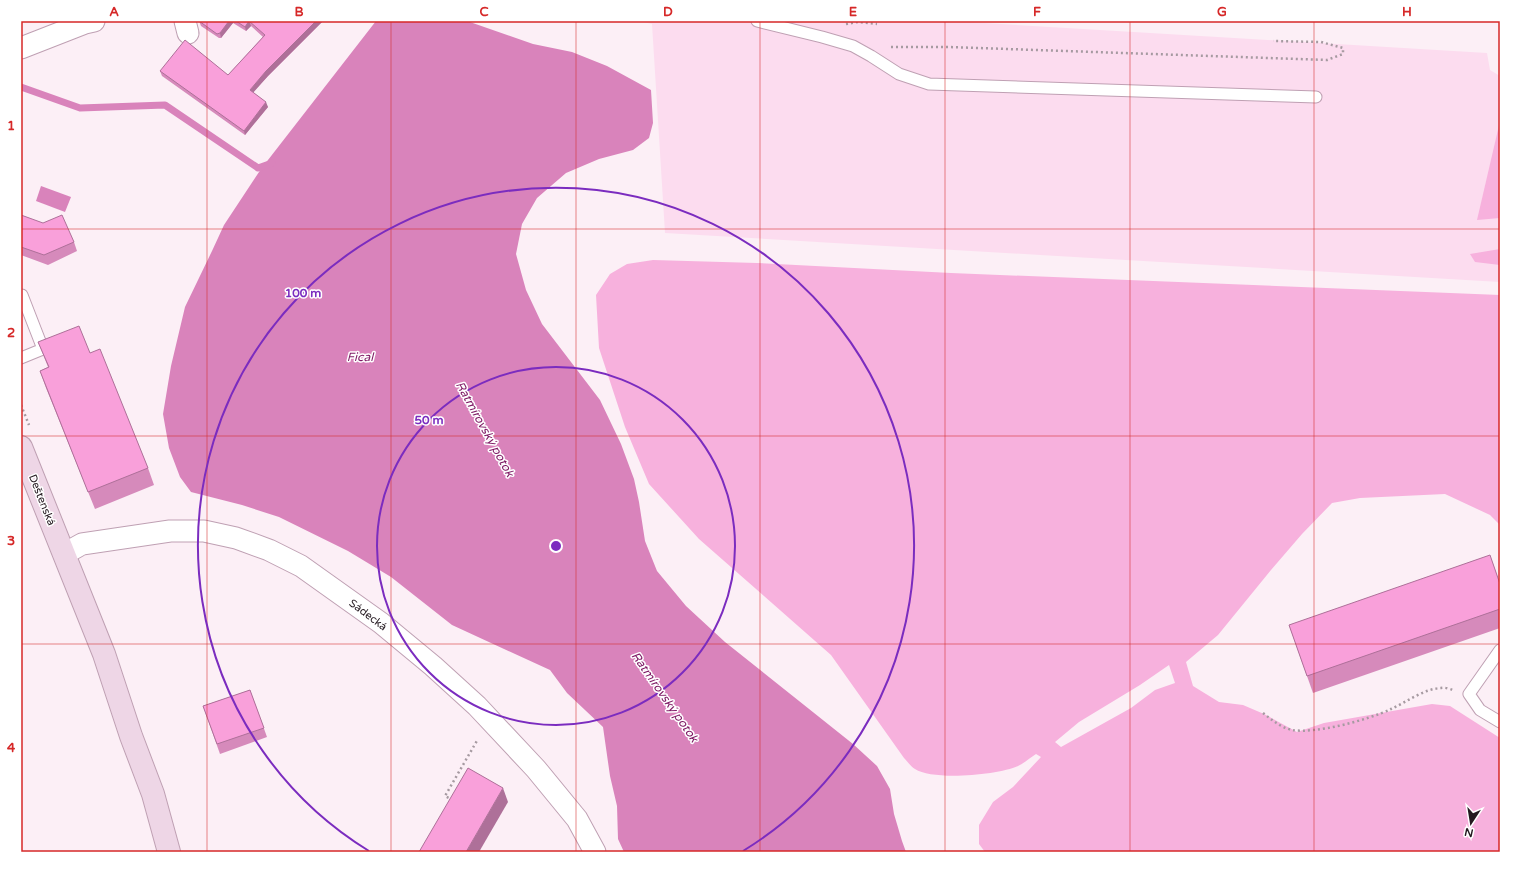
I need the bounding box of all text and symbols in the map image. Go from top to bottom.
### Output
text: A [109,4,119,20]
text: B [294,4,304,20]
text: C [479,4,489,20]
text: D [663,4,673,20]
text: E [849,4,857,20]
text: F [1033,4,1041,20]
text: G [1217,4,1227,20]
text: H [1402,4,1412,20]
text: 1 [7,118,15,134]
text: 100 m [285,286,321,300]
text: 2 [7,325,15,341]
water label: Fical [347,350,375,364]
water label: Ratmírovský potok [453,379,518,480]
text: 50 m [414,413,444,427]
street label: Deštenská [26,473,58,527]
text: 3 [7,533,15,549]
centre of rings [549,539,563,553]
street label: Sádecká [346,597,390,633]
water label: Ratmírovský potok [629,649,702,746]
text: 4 [7,740,16,756]
north arrow [1451,803,1491,843]
text: N [1463,825,1475,840]

